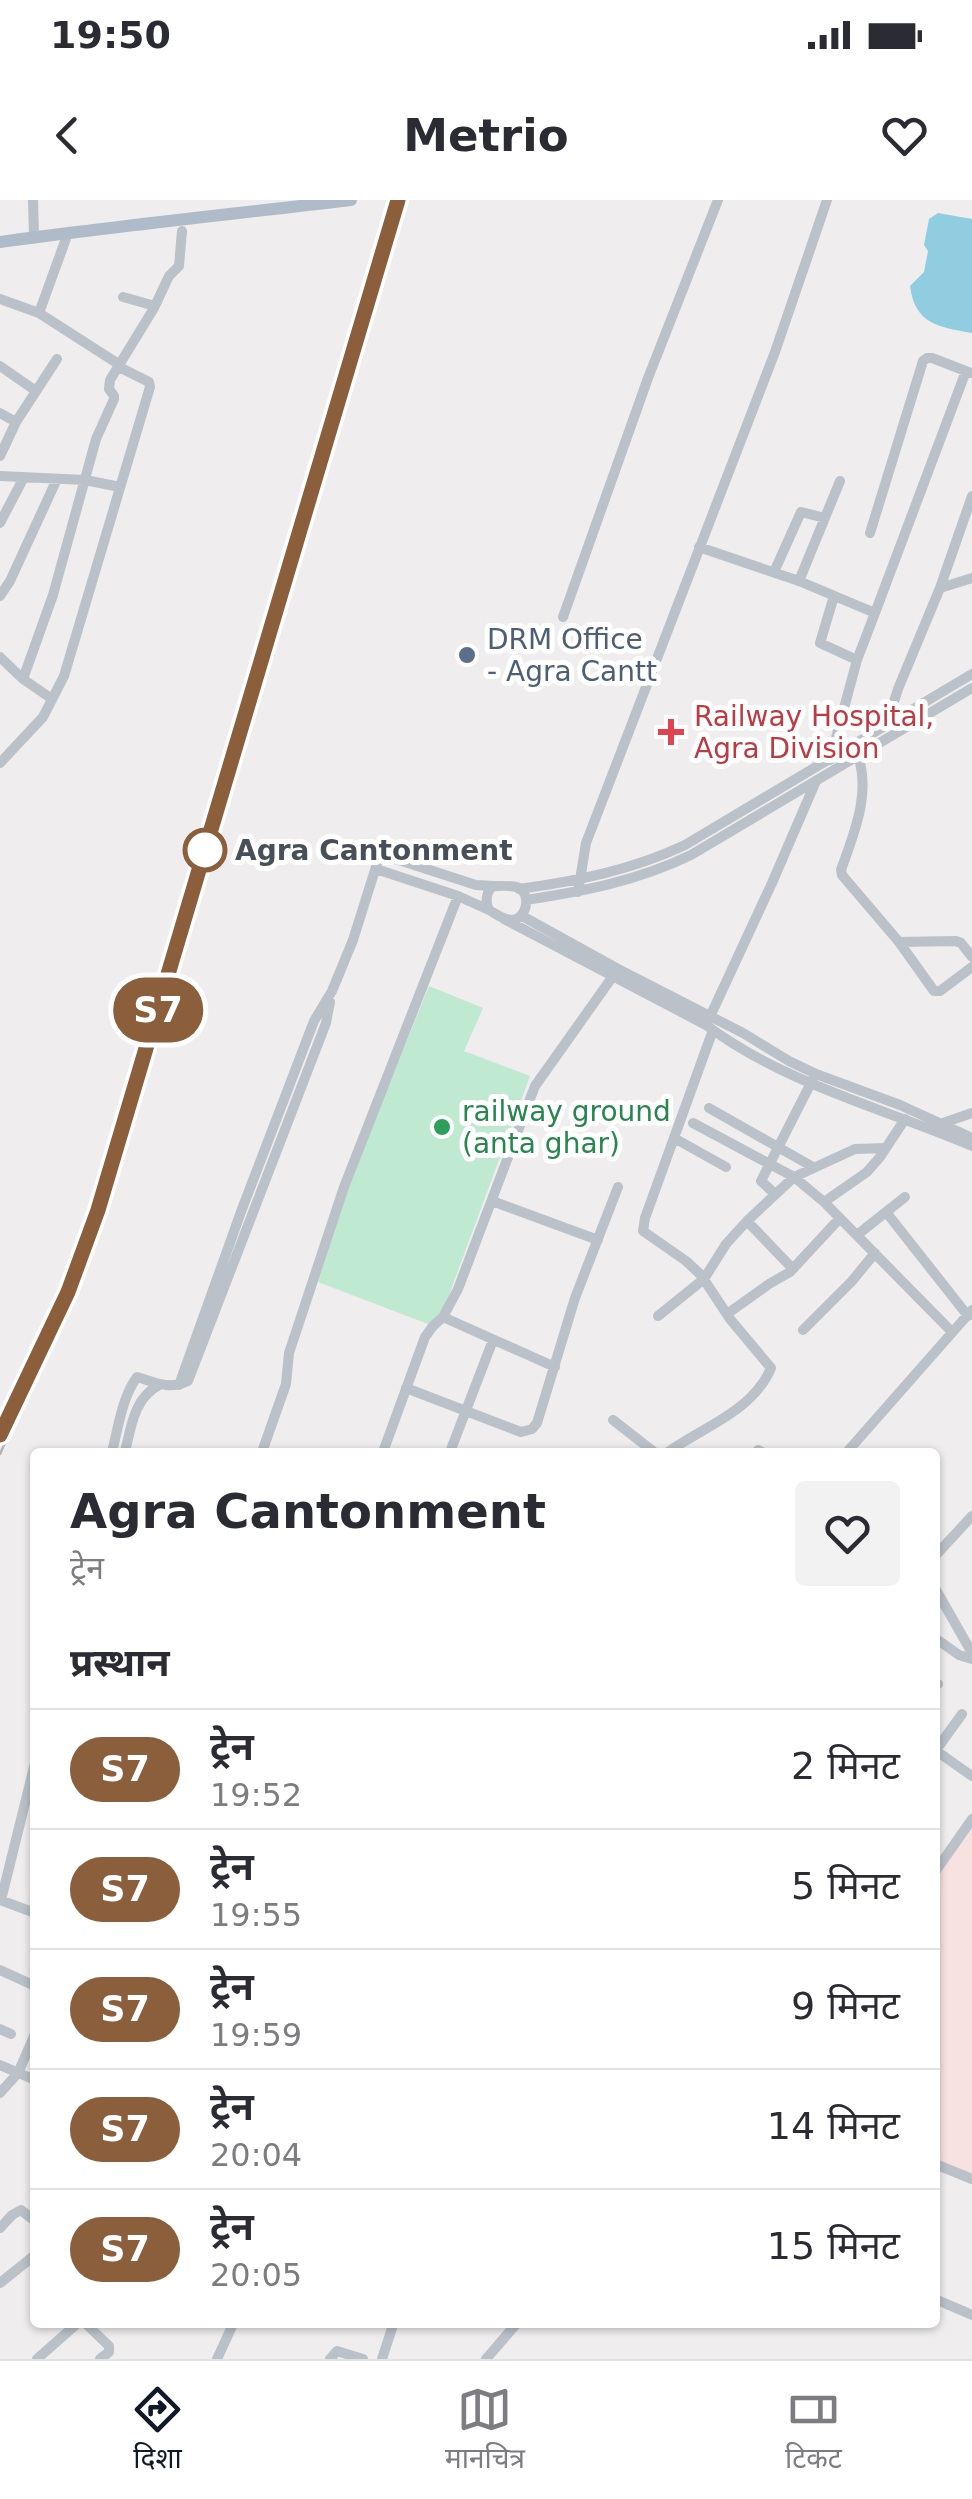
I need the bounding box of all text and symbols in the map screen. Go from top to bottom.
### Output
text: 19:50 [50,13,171,57]
icon: back [40,108,95,163]
icon: heart [877,108,932,163]
text: Metrio [403,109,569,162]
place label: DRM Office - Agra Cantt [487,623,657,688]
marker: DRM Office - Agra Cantt [456,644,478,666]
place label: Railway Hospital, Agra Division [694,700,934,765]
marker: Railway Hospital, Agra Division [658,719,684,745]
marker: Agra Cantonment [184,829,226,871]
place label: Agra Cantonment [235,834,513,867]
line badge: S7 [113,978,203,1042]
text: S7 [133,990,183,1030]
place label: railway ground (anta ghar) [462,1095,671,1160]
marker: railway ground (anta ghar) [431,1116,453,1138]
button: heart [795,1481,900,1586]
text: Agra Cantonment [70,1483,546,1539]
text: ट्रेन [70,1549,104,1587]
text: प्रस्थान [70,1641,170,1685]
text: ट्रेन [210,1725,254,1769]
text: 2 मिनट [791,1744,900,1788]
text: S7 [100,1749,150,1789]
text: 19:52 [210,1776,302,1814]
text: ट्रेन [210,1845,254,1889]
text: 5 मिनट [791,1864,900,1908]
text: S7 [100,1869,150,1909]
text: 19:55 [210,1896,302,1934]
text: ट्रेन [210,1965,254,2009]
text: 9 मिनट [791,1984,900,2028]
text: S7 [100,1989,150,2029]
text: 19:59 [210,2016,302,2054]
text: ट्रेन [210,2085,254,2129]
text: 14 मिनट [767,2104,900,2148]
text: S7 [100,2109,150,2149]
text: 20:04 [210,2136,302,2174]
text: ट्रेन [210,2205,254,2249]
text: 15 मिनट [767,2224,900,2268]
text: S7 [100,2229,150,2269]
text: 20:05 [210,2256,302,2294]
tab: दिशा [130,2382,185,2479]
tab: मानचित्र [445,2382,525,2479]
tab: टिकट [785,2382,842,2479]

